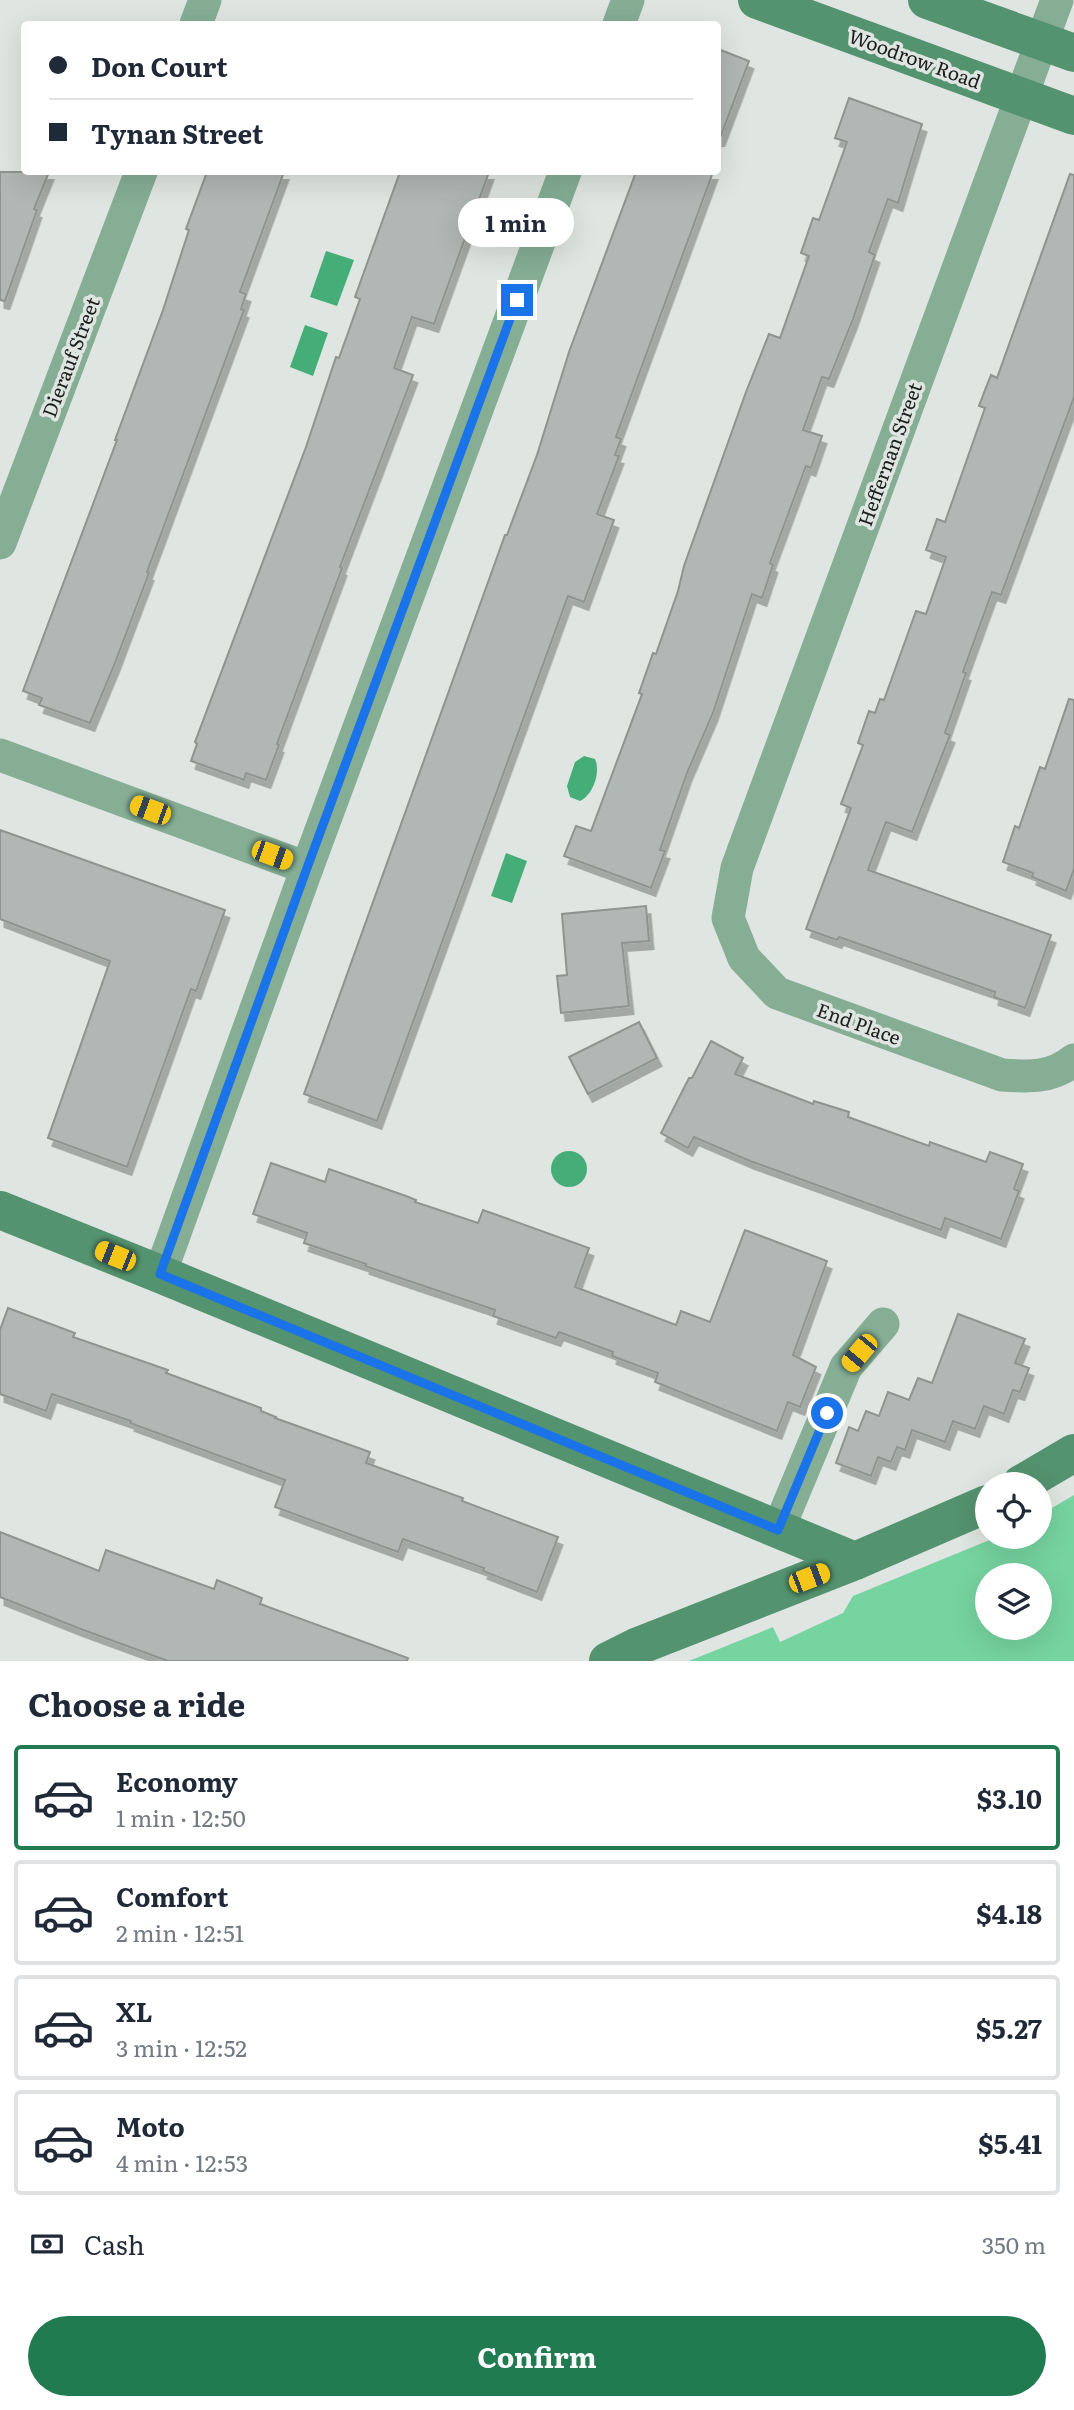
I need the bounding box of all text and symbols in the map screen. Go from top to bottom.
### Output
street label: Woodrow Road [845,21,985,95]
text: Don Court [91,46,228,85]
text: Tynan Street [91,113,263,152]
callout: 1 min [459,198,575,247]
text: 1 min [485,205,547,239]
route end [501,284,533,316]
street label: Dierauf Street [34,292,106,421]
street label: Heffernan Street [850,378,928,530]
car [127,793,174,827]
car [249,838,296,872]
street label: End Place [813,995,905,1051]
car [92,1238,139,1274]
car [838,1330,881,1376]
route start [811,1397,843,1429]
map controls [975,1472,1052,1640]
button: locate [975,1472,1052,1549]
car [786,1561,833,1595]
button: layers [975,1563,1052,1640]
text: Choose a ride [28,1679,245,1727]
text: Economy [116,1761,238,1800]
icon: car [32,1766,95,1829]
text: $3.10 [977,1778,1042,1817]
text: 1 min · 12:50 [116,1800,246,1834]
text: Comfort [116,1876,228,1915]
icon: car [32,1881,95,1944]
text: $4.18 [976,1893,1042,1932]
text: 2 min · 12:51 [116,1915,244,1949]
text: XL [116,1991,153,2030]
icon: car [32,1996,95,2059]
text: $5.27 [976,2008,1042,2047]
text: 3 min · 12:52 [116,2030,247,2064]
text: Moto [116,2106,185,2145]
icon: car [32,2111,95,2174]
text: $5.41 [978,2123,1042,2162]
text: 4 min · 12:53 [116,2145,248,2179]
text: Cash [84,2224,145,2263]
icon: cash [28,2225,66,2263]
text: 350 m [982,2227,1046,2261]
button: Confirm [28,2316,1046,2396]

